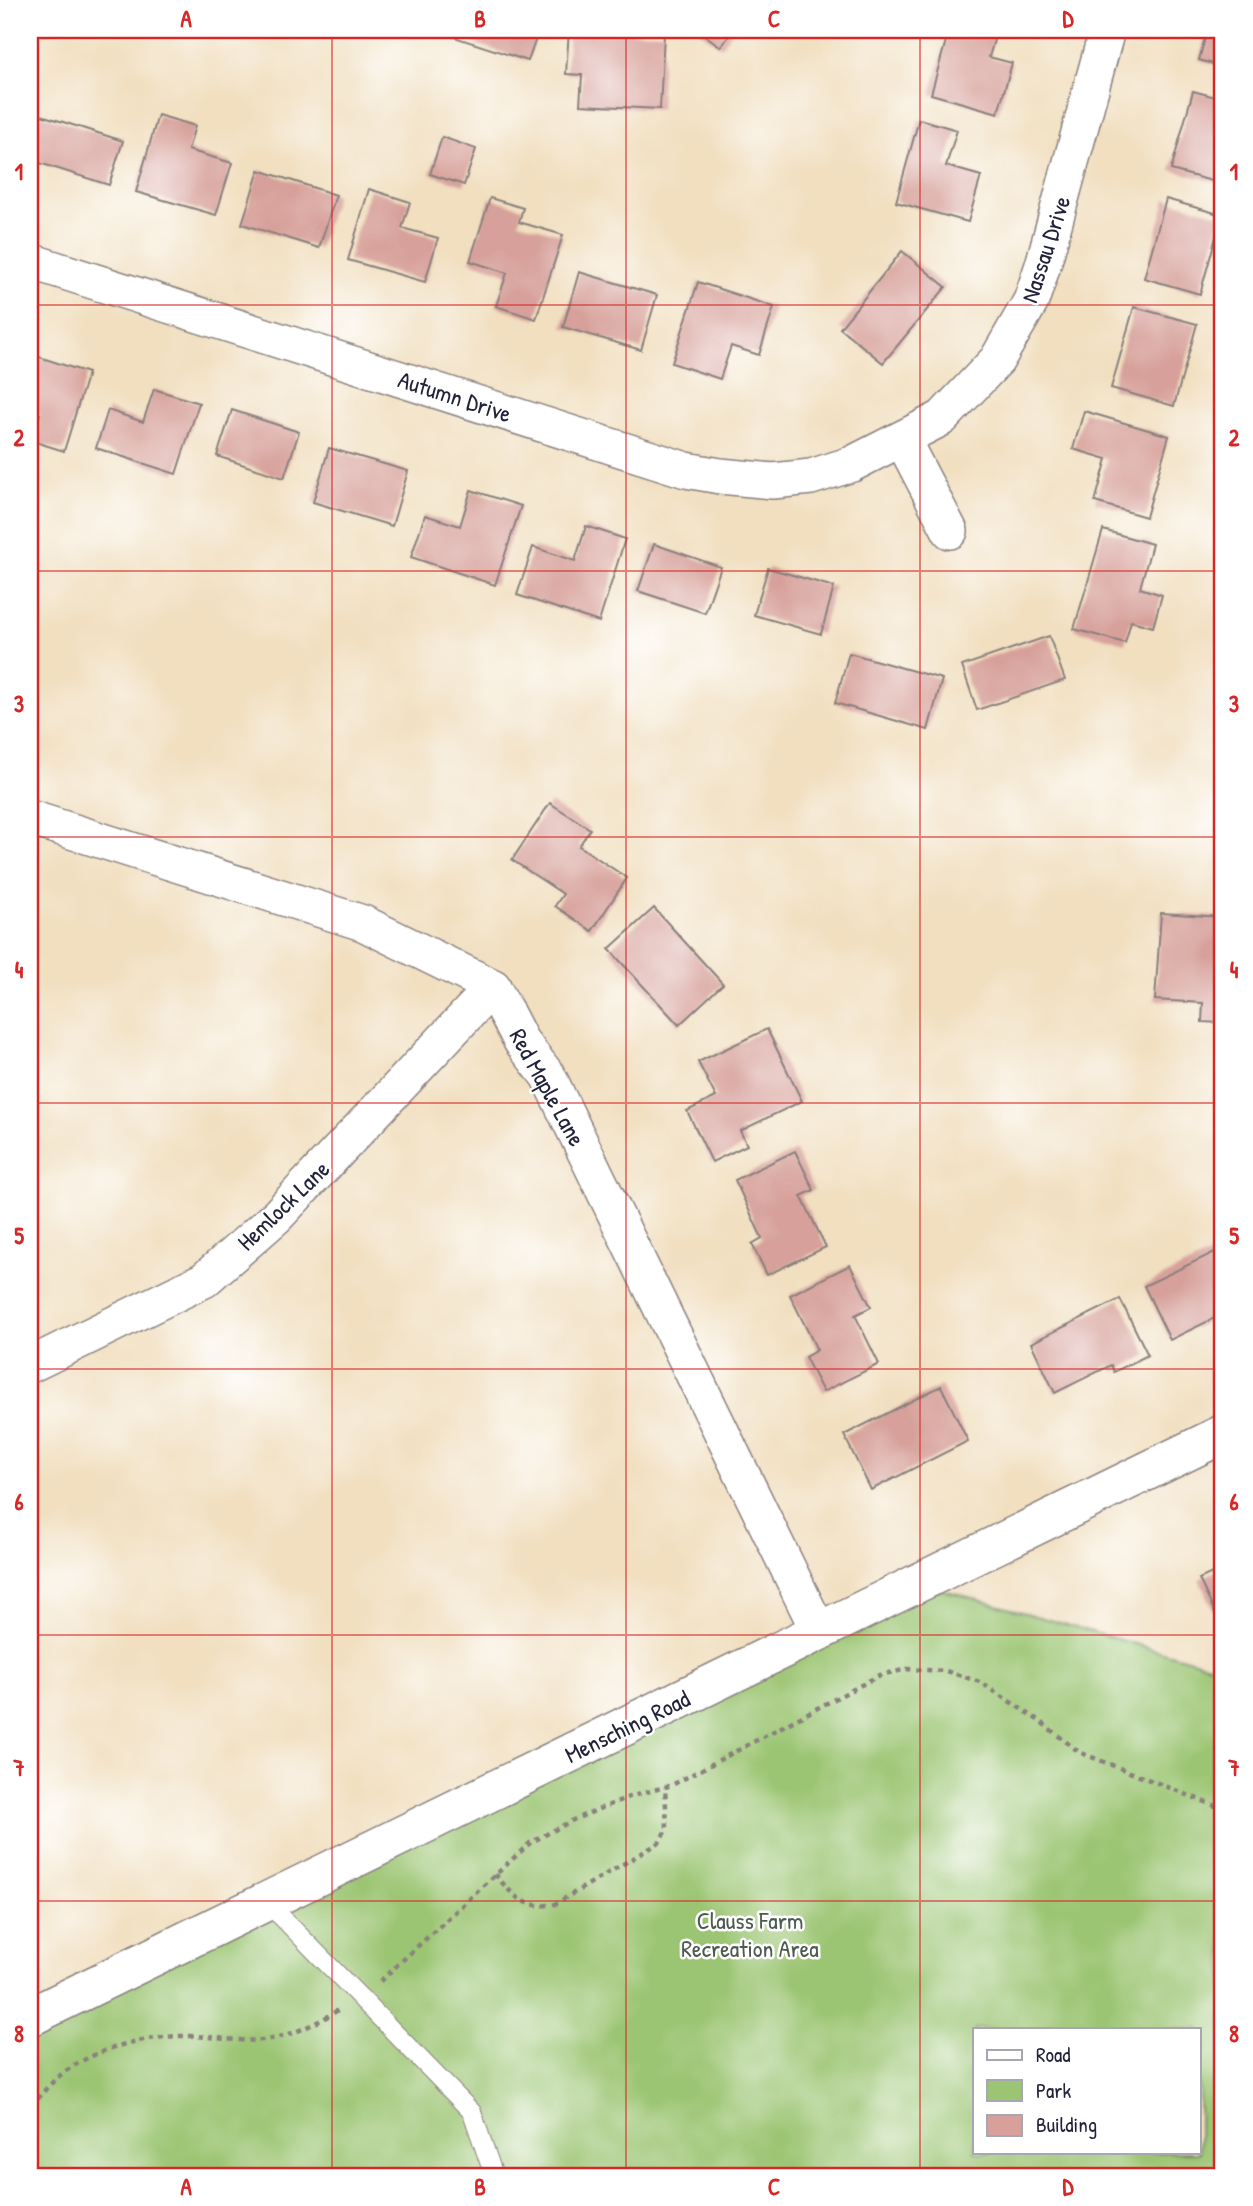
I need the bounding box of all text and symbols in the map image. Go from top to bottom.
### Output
text: A [180,3,192,34]
text: B [474,3,486,34]
text: C [768,3,780,34]
text: D [1063,3,1075,34]
text: 1 [15,156,23,187]
text: 1 [1230,156,1238,187]
street label: Nassau Drive [1013,191,1077,306]
street label: Autumn Drive [394,363,516,429]
text: 2 [14,422,25,453]
text: 2 [1229,422,1240,453]
text: 3 [14,688,24,719]
text: 3 [1229,688,1239,719]
text: 4 [15,954,24,985]
text: 4 [1230,954,1239,985]
street label: Red Maple Lane [503,1023,594,1152]
street label: Hemlock Lane [230,1153,336,1257]
text: 5 [14,1220,24,1251]
text: 5 [1229,1220,1239,1251]
text: 6 [14,1486,24,1517]
text: 6 [1229,1486,1239,1517]
street label: Mensching Road [559,1682,695,1770]
text: 7 [12,1752,25,1783]
text: 7 [1227,1752,1240,1783]
park label: Clauss Farm Recreation Area [681,1904,819,1964]
text: 8 [14,2018,24,2049]
text: 8 [1229,2018,1239,2049]
legend [973,2028,1200,2154]
text: Road [1036,2040,1070,2069]
text: Park [1036,2076,1071,2105]
text: Building [1036,2110,1097,2139]
text: A [180,2171,192,2202]
text: B [474,2171,486,2202]
text: C [768,2171,780,2202]
text: D [1063,2171,1075,2202]

